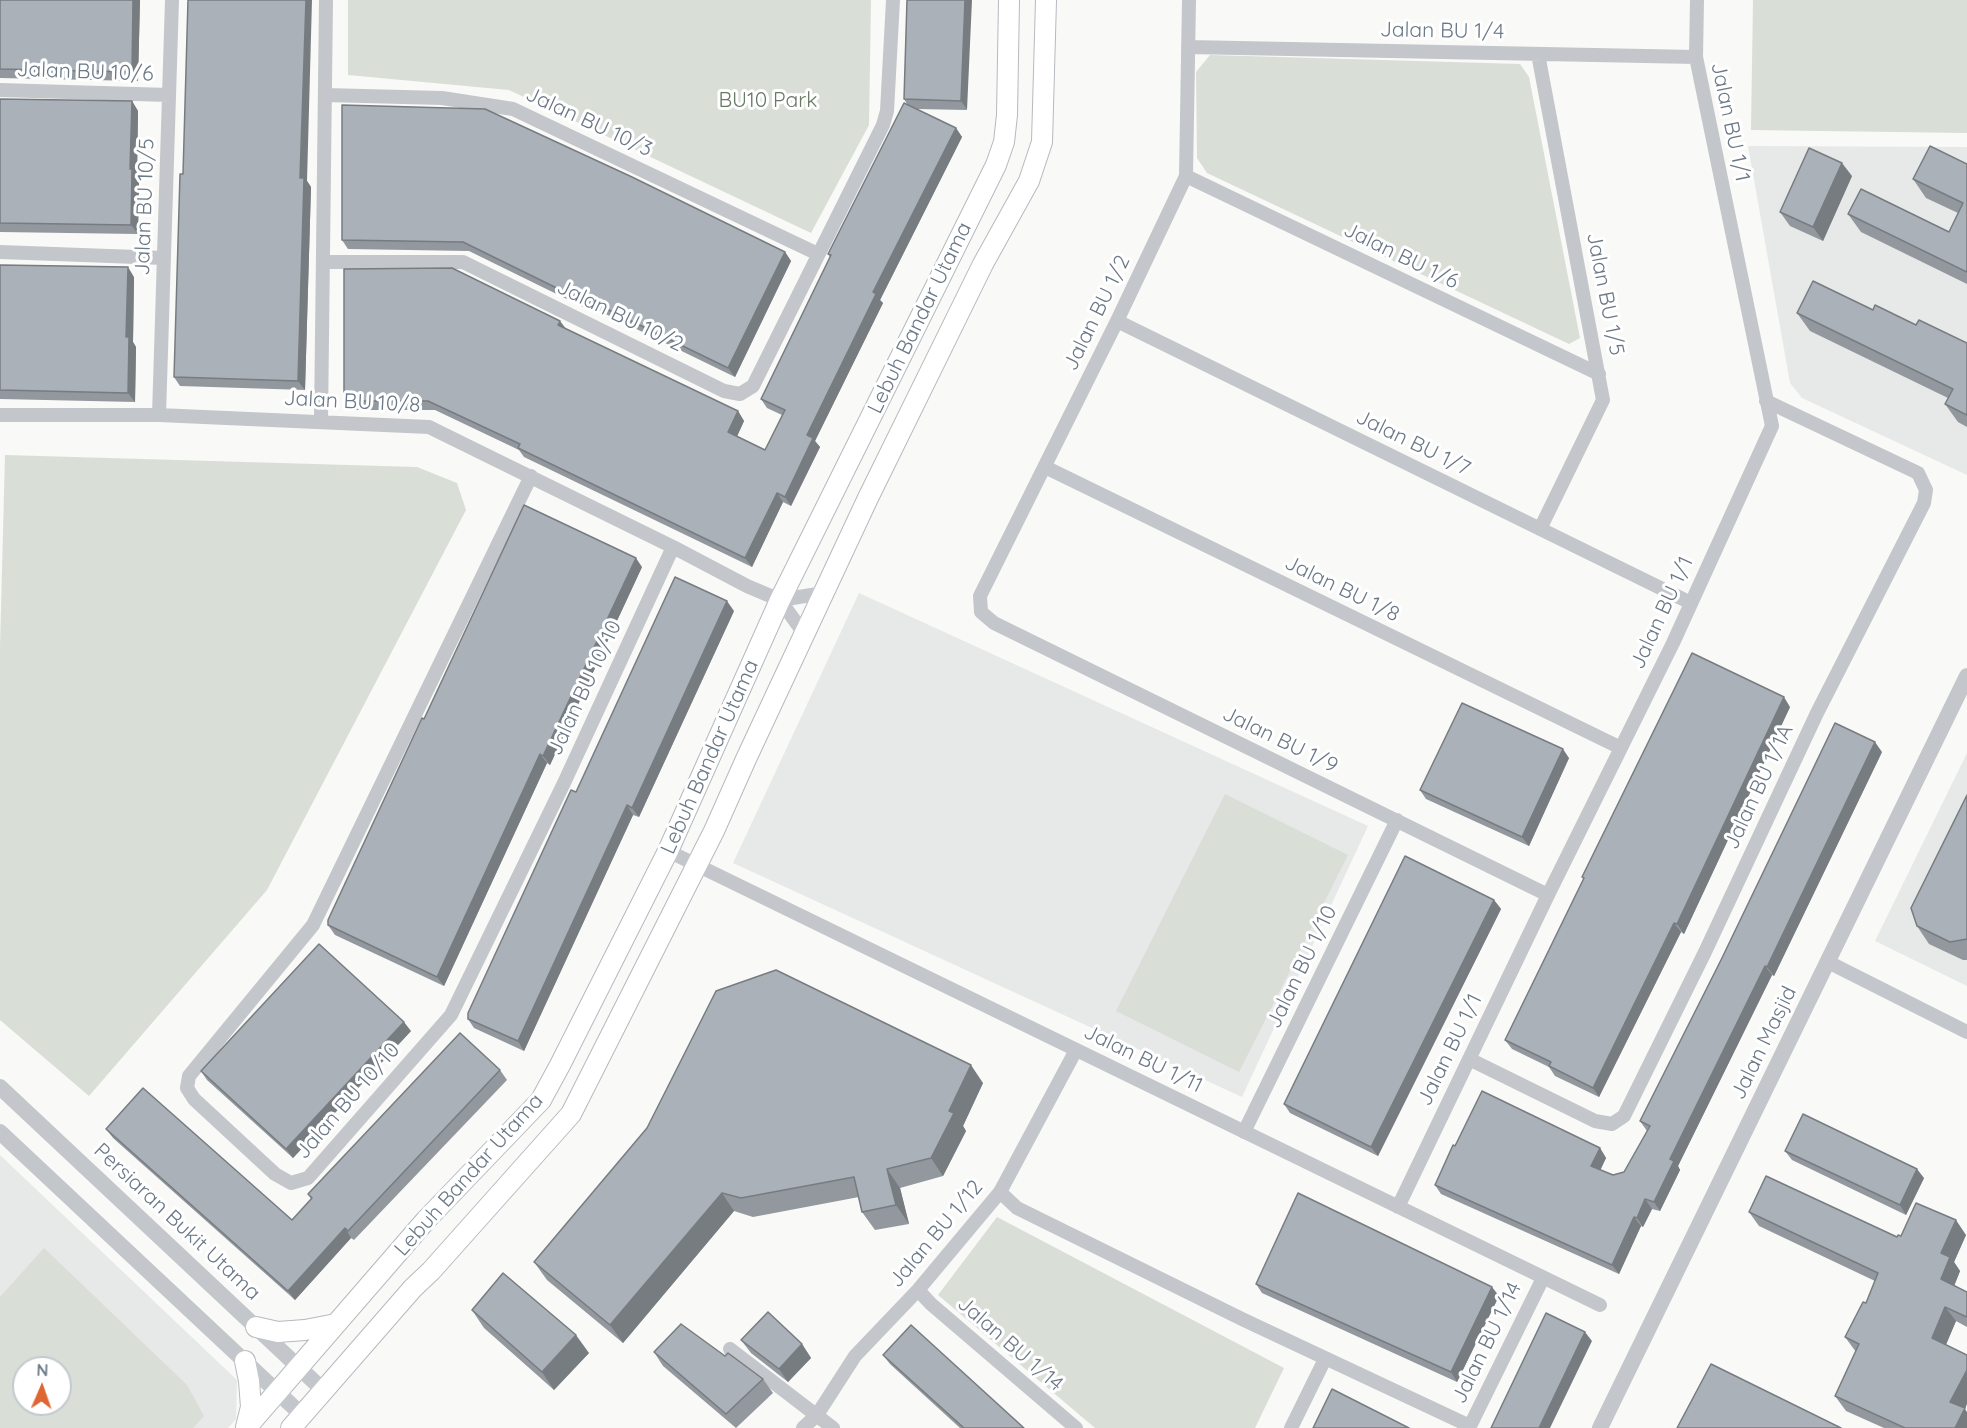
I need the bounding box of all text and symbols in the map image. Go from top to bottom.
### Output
street label: Jalan BU 1/4 [1380,17,1504,45]
street label: Jalan BU 10/6 [16,57,154,87]
street label: Jalan BU 1/1 [1705,60,1755,184]
street label: Jalan BU 10/3 [522,82,656,162]
park label: BU10 Park [718,88,818,114]
street label: Jalan BU 10/5 [130,138,160,276]
street label: Jalan BU 1/6 [1339,217,1463,295]
street label: Lebuh Bandar Utama [863,218,977,418]
street label: Jalan BU 1/5 [1581,230,1629,358]
street label: Jalan BU 1/2 [1058,251,1136,375]
street label: Jalan BU 10/2 [553,275,687,357]
street label: Jalan BU 10/8 [283,386,421,418]
street label: Jalan BU 1/7 [1352,404,1474,482]
street label: Jalan BU 1/8 [1280,550,1404,628]
street label: Jalan BU 1/1 [1625,553,1699,673]
street label: Jalan BU 10/10 [543,616,627,760]
street label: Lebuh Bandar Utama [656,656,764,858]
street label: Jalan BU 1/9 [1218,701,1342,779]
street label: Jalan BU 1/1A [1719,721,1799,853]
street label: Jalan BU 1/10 [1261,901,1343,1033]
street label: Jalan Masjid [1726,982,1802,1104]
street label: Jalan BU 1/1 [1412,990,1488,1110]
street label: Jalan BU 1/11 [1080,1019,1206,1099]
street label: Jalan BU 10/10 [291,1038,405,1164]
street label: Lebuh Bandar Utama [389,1089,549,1261]
street label: Persiaran Bukit Utama [88,1138,266,1306]
street label: Jalan BU 1/12 [884,1175,988,1293]
street label: Jalan BU 1/14 [1447,1278,1527,1408]
street label: Jalan BU 1/14 [952,1291,1068,1397]
north arrow [12,1356,72,1416]
text: N [36,1360,49,1380]

